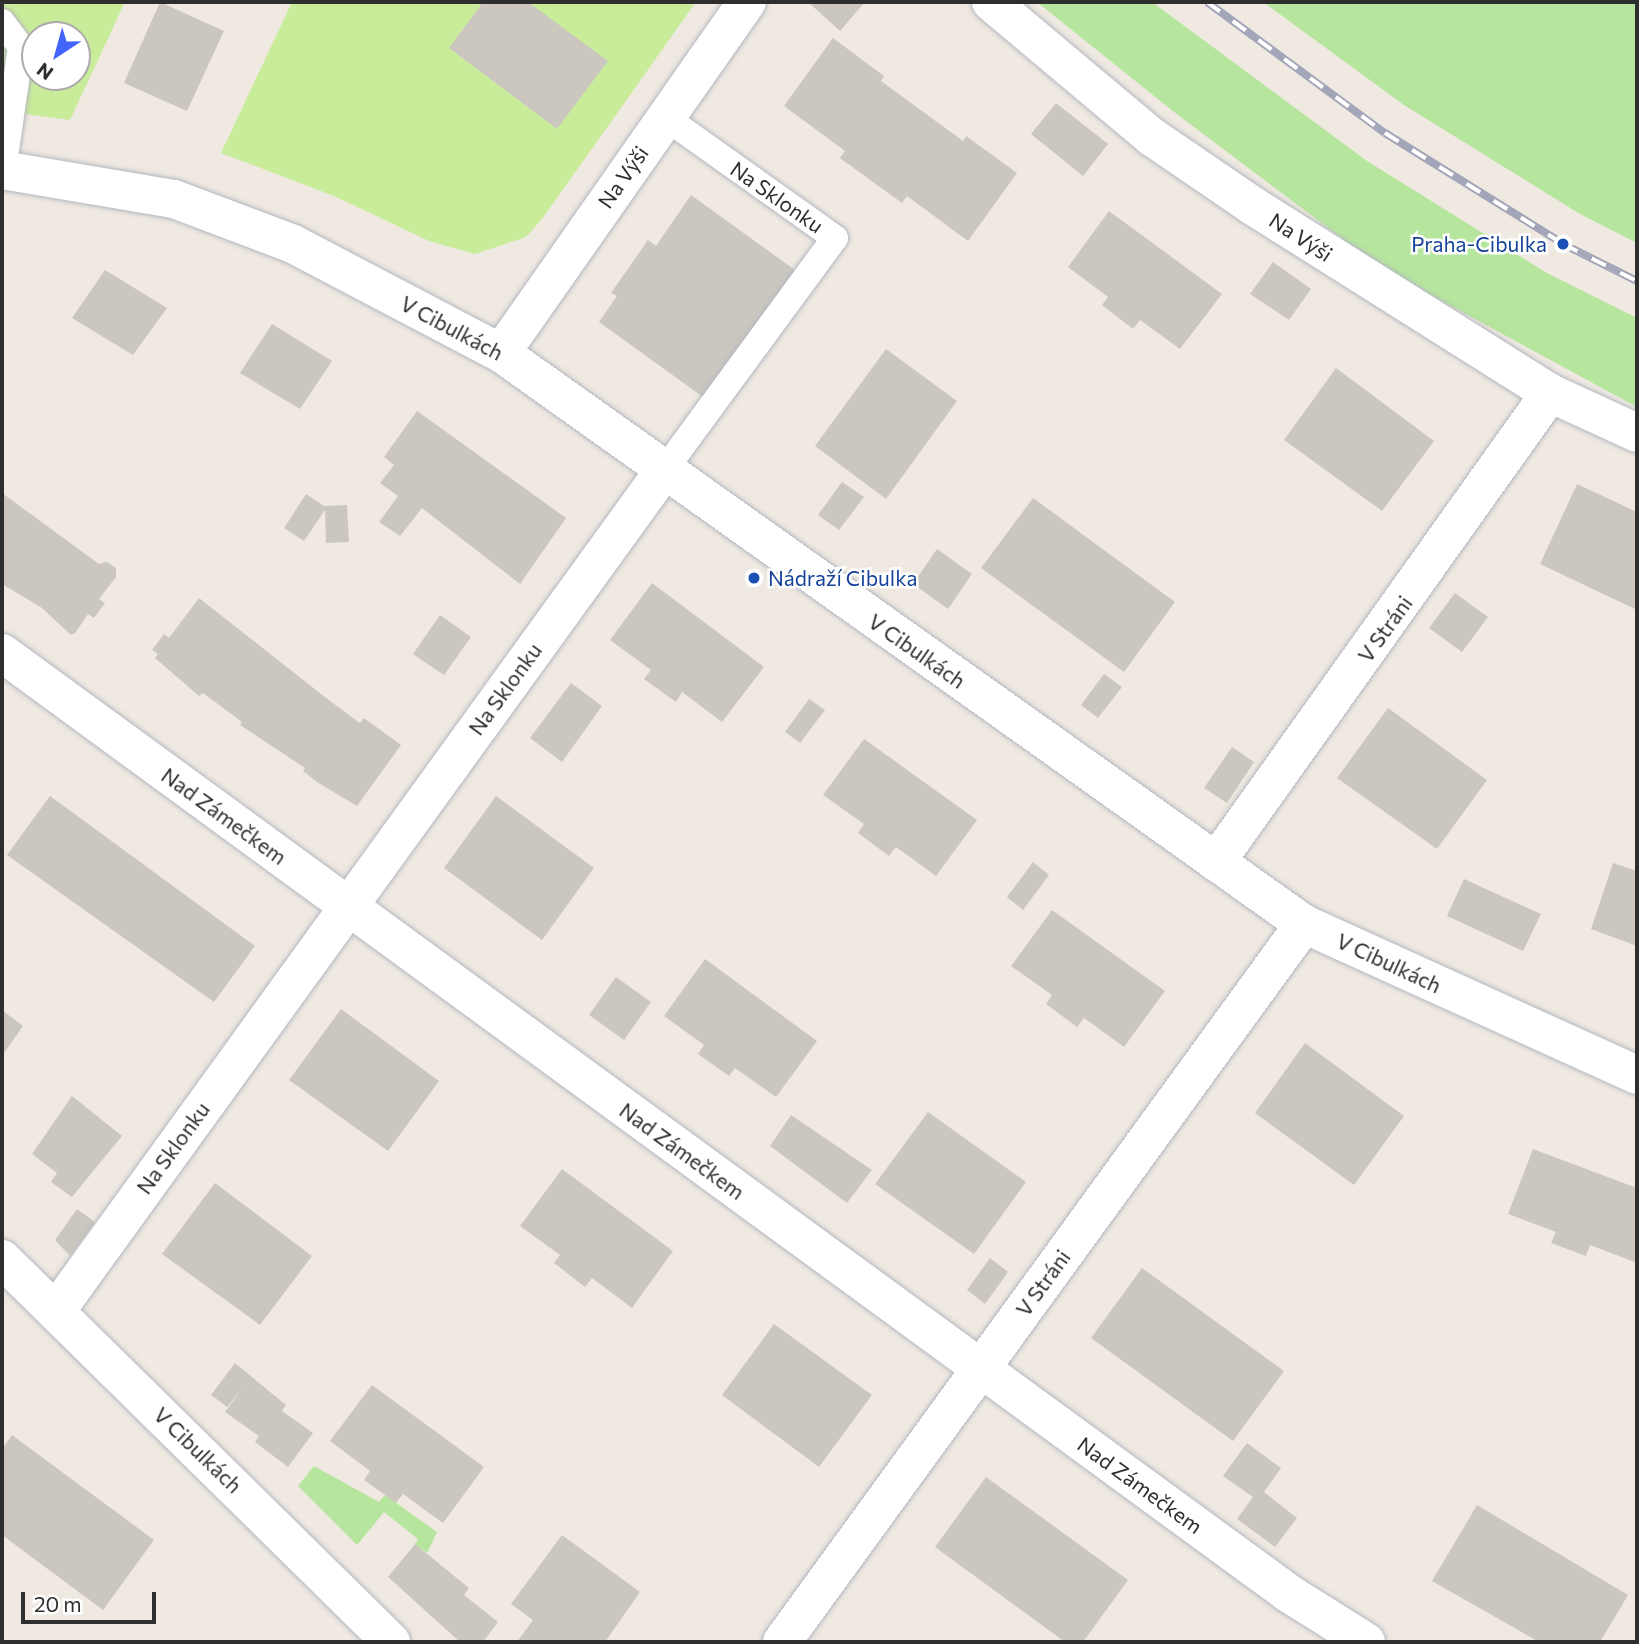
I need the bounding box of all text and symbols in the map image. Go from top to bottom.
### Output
north arrow [21,21,91,91]
text: N [32,58,57,85]
street label: Na Výši [593,141,653,213]
street label: Na Sklonku [726,156,828,238]
street label: Na Výši [1265,207,1337,267]
place label: Praha-Cibulka [1411,231,1547,257]
marker: Praha-Cibulka [1553,234,1573,254]
street label: V Cibulkách [396,290,508,366]
place label: Nádraží Cibulka [768,565,917,591]
marker: Nádraží Cibulka [746,570,762,586]
street label: V Stráni [1353,591,1417,667]
street label: V Cibulkách [864,608,970,694]
street label: Na Sklonku [463,638,547,740]
street label: Nad Zámečkem [157,762,291,870]
street label: V Cibulkách [1333,928,1445,998]
street label: Na Sklonku [131,1097,215,1199]
street label: Nad Zámečkem [615,1097,749,1205]
street label: V Stráni [1011,1245,1075,1321]
street label: V Cibulkách [149,1402,247,1498]
street label: Nad Zámečkem [1073,1431,1207,1539]
scale bar [24,1578,159,1622]
text: 20 m [34,1591,82,1616]

